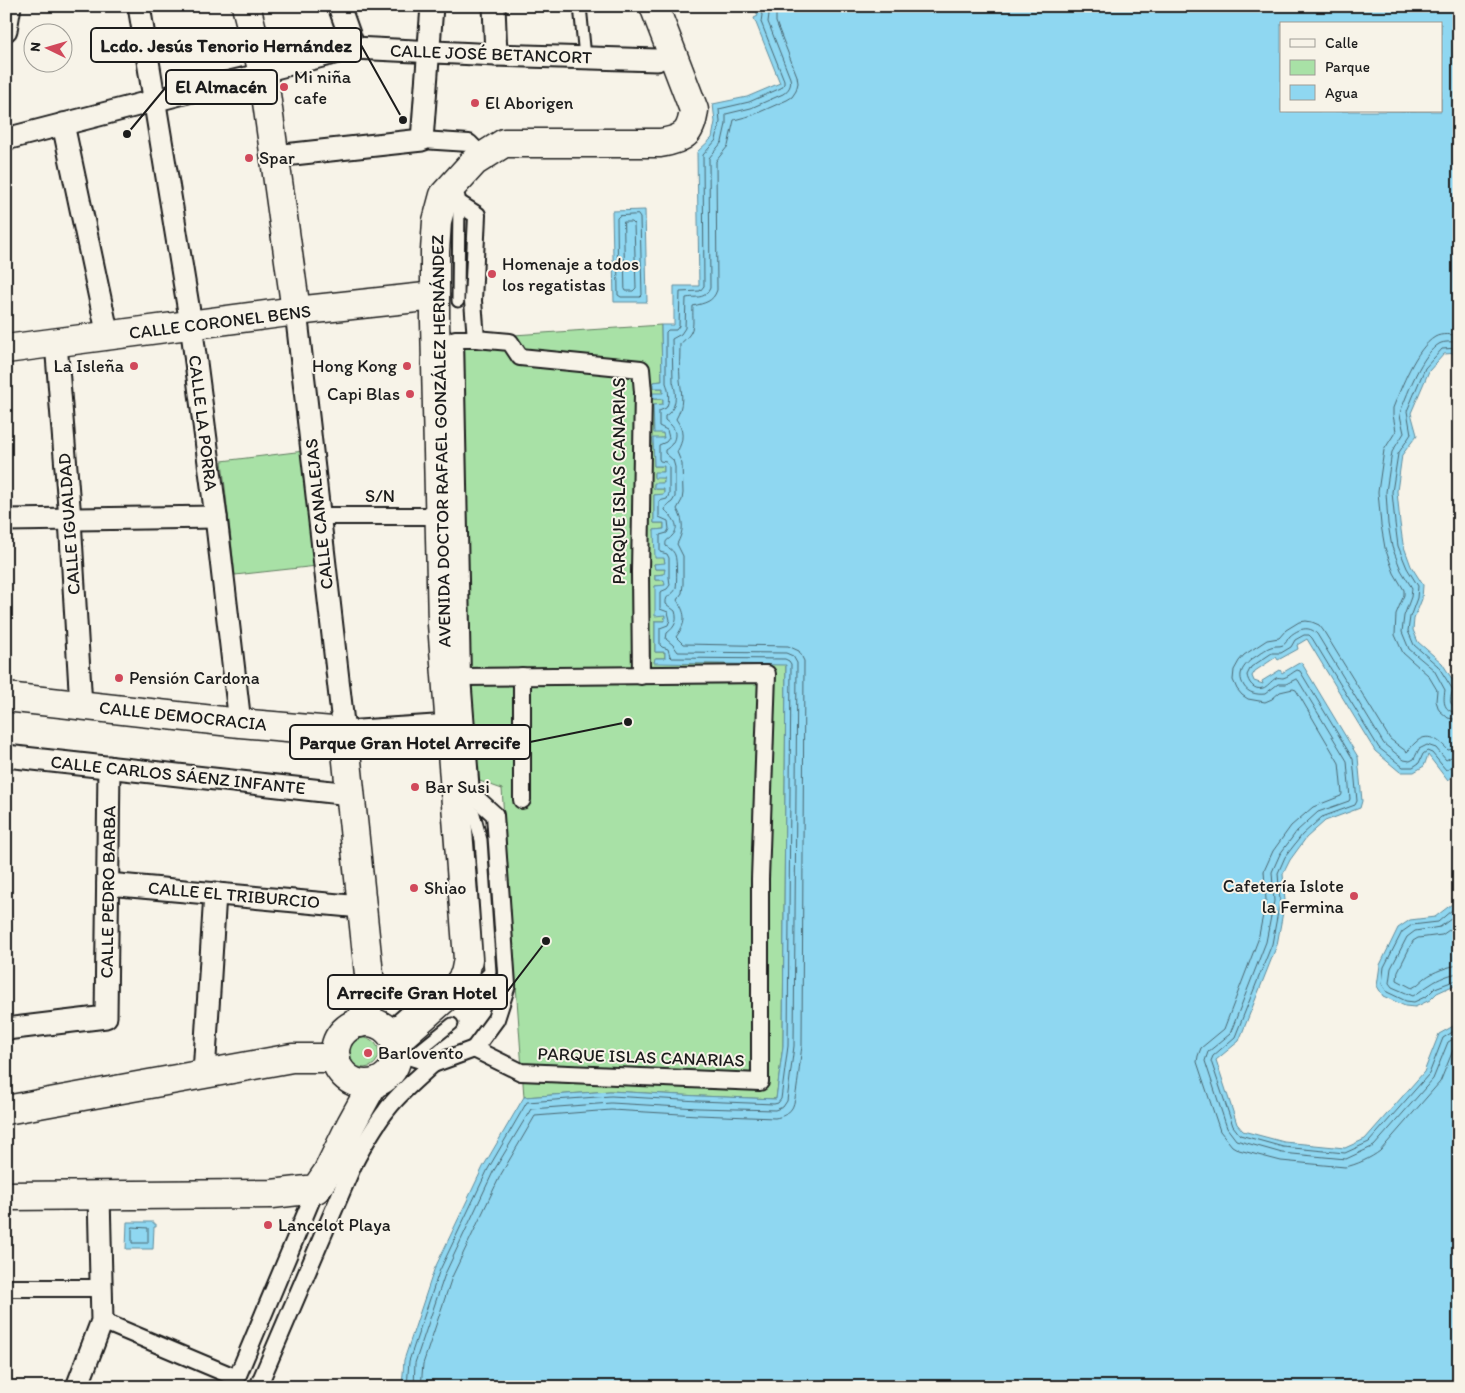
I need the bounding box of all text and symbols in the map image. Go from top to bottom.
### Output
north arrow [22,22,72,72]
legend [1280,22,1442,112]
callout: Lcdo. Jesús Tenorio Hernández [91,28,361,62]
text: Lcdo. Jesús Tenorio Hernández [100,34,352,57]
text: Calle [1325,34,1358,52]
street label: CALLE JOSÉ BETANCORT [389,39,593,69]
text: N [27,41,44,52]
text: Parque [1325,58,1370,76]
place label: Mi niña cafe [294,66,352,109]
callout: El Almacén [166,70,277,104]
text: El Almacén [175,75,268,98]
marker: Mi niña cafe [278,81,290,93]
text: Agua [1325,84,1359,102]
place label: El Aborigen [485,92,574,114]
marker: El Aborigen [469,97,481,109]
place label: Spar [259,147,295,169]
marker: Spar [243,152,255,164]
street label: AVENIDA DOCTOR RAFAEL GONZÁLEZ HERNÁNDEZ [426,235,456,647]
place label: Homenaje a todos los regatistas [502,253,639,296]
marker: Homenaje a todos los regatistas [486,268,498,280]
street label: CALLE CORONEL BENS [128,300,312,344]
street label: CALLE LA PORRA [184,354,222,493]
place label: La Isleña [54,355,125,377]
place label: Hong Kong [312,355,398,377]
marker: La Isleña [128,360,140,372]
marker: Hong Kong [401,360,413,372]
street label: PARQUE ISLAS CANARIAS [608,377,630,585]
place label: Capi Blas [327,383,400,405]
marker: Capi Blas [404,388,416,400]
street label: CALLE CANALEJAS [300,437,338,591]
street label: CALLE IGUALDAD [53,452,85,596]
street label: S/N [365,485,395,507]
place label: Pensión Cardona [129,667,260,689]
marker: Pensión Cardona [113,672,125,684]
street label: CALLE DEMOCRACIA [98,696,268,736]
callout: Parque Gran Hotel Arrecife [290,725,530,759]
text: Parque Gran Hotel Arrecife [299,731,521,754]
street label: CALLE CARLOS SÁENZ INFANTE [50,751,306,799]
place label: Bar Susi [425,776,490,798]
marker: Bar Susi [409,781,421,793]
street label: CALLE PEDRO BARBA [95,805,121,979]
place label: Cafetería Islote la Fermina [1223,875,1345,918]
street label: CALLE EL TRIBURCIO [147,877,321,913]
place label: Shiao [424,877,466,899]
marker: Shiao [408,882,420,894]
marker: Cafetería Islote la Fermina [1348,890,1360,902]
callout: Arrecife Gran Hotel [328,975,507,1009]
text: Arrecife Gran Hotel [336,981,498,1004]
place label: Barlovento [378,1042,464,1064]
street label: PARQUE ISLAS CANARIAS [537,1042,745,1072]
marker: Barlovento [362,1047,374,1059]
place label: Lancelot Playa [278,1214,391,1236]
marker: Lancelot Playa [262,1219,274,1231]

